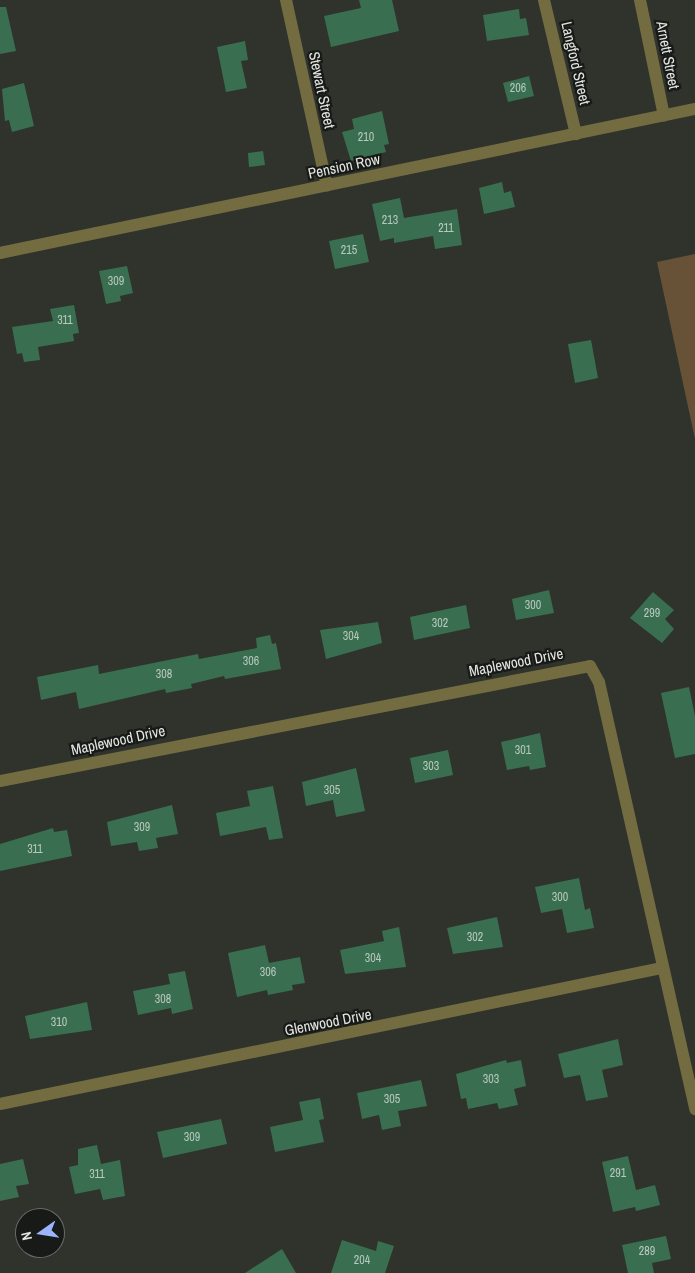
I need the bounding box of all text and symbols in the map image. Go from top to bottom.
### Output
street label: Arnett Street [653,19,683,91]
street label: Langford Street [558,20,594,106]
street label: Stewart Street [305,50,339,130]
house number: 206 [510,82,526,96]
house number: 210 [358,131,374,145]
street label: Pension Row [306,150,382,182]
house number: 213 [382,214,398,228]
house number: 211 [438,222,454,236]
house number: 215 [341,244,357,258]
house number: 309 [108,275,124,289]
house number: 311 [57,314,73,328]
house number: 300 [525,599,541,613]
house number: 299 [644,607,660,621]
house number: 302 [432,617,448,631]
house number: 304 [343,630,359,644]
street label: Maplewood Drive [467,644,565,680]
house number: 306 [243,655,259,669]
house number: 308 [156,668,172,682]
street label: Maplewood Drive [69,721,167,759]
house number: 301 [515,744,531,758]
house number: 303 [423,760,439,774]
house number: 305 [324,784,340,798]
house number: 309 [134,821,150,835]
house number: 311 [27,843,43,857]
house number: 300 [552,891,568,905]
house number: 302 [467,931,483,945]
house number: 304 [365,952,381,966]
house number: 306 [260,966,276,980]
house number: 308 [155,993,171,1007]
street label: Glenwood Drive [283,1005,373,1039]
house number: 310 [51,1016,67,1030]
house number: 303 [483,1073,499,1087]
house number: 305 [384,1093,400,1107]
house number: 309 [184,1131,200,1145]
house number: 291 [610,1167,626,1181]
house number: 311 [89,1168,105,1182]
north arrow [15,1208,65,1258]
text: N [17,1230,36,1242]
house number: 289 [639,1245,655,1259]
house number: 204 [354,1254,370,1268]

